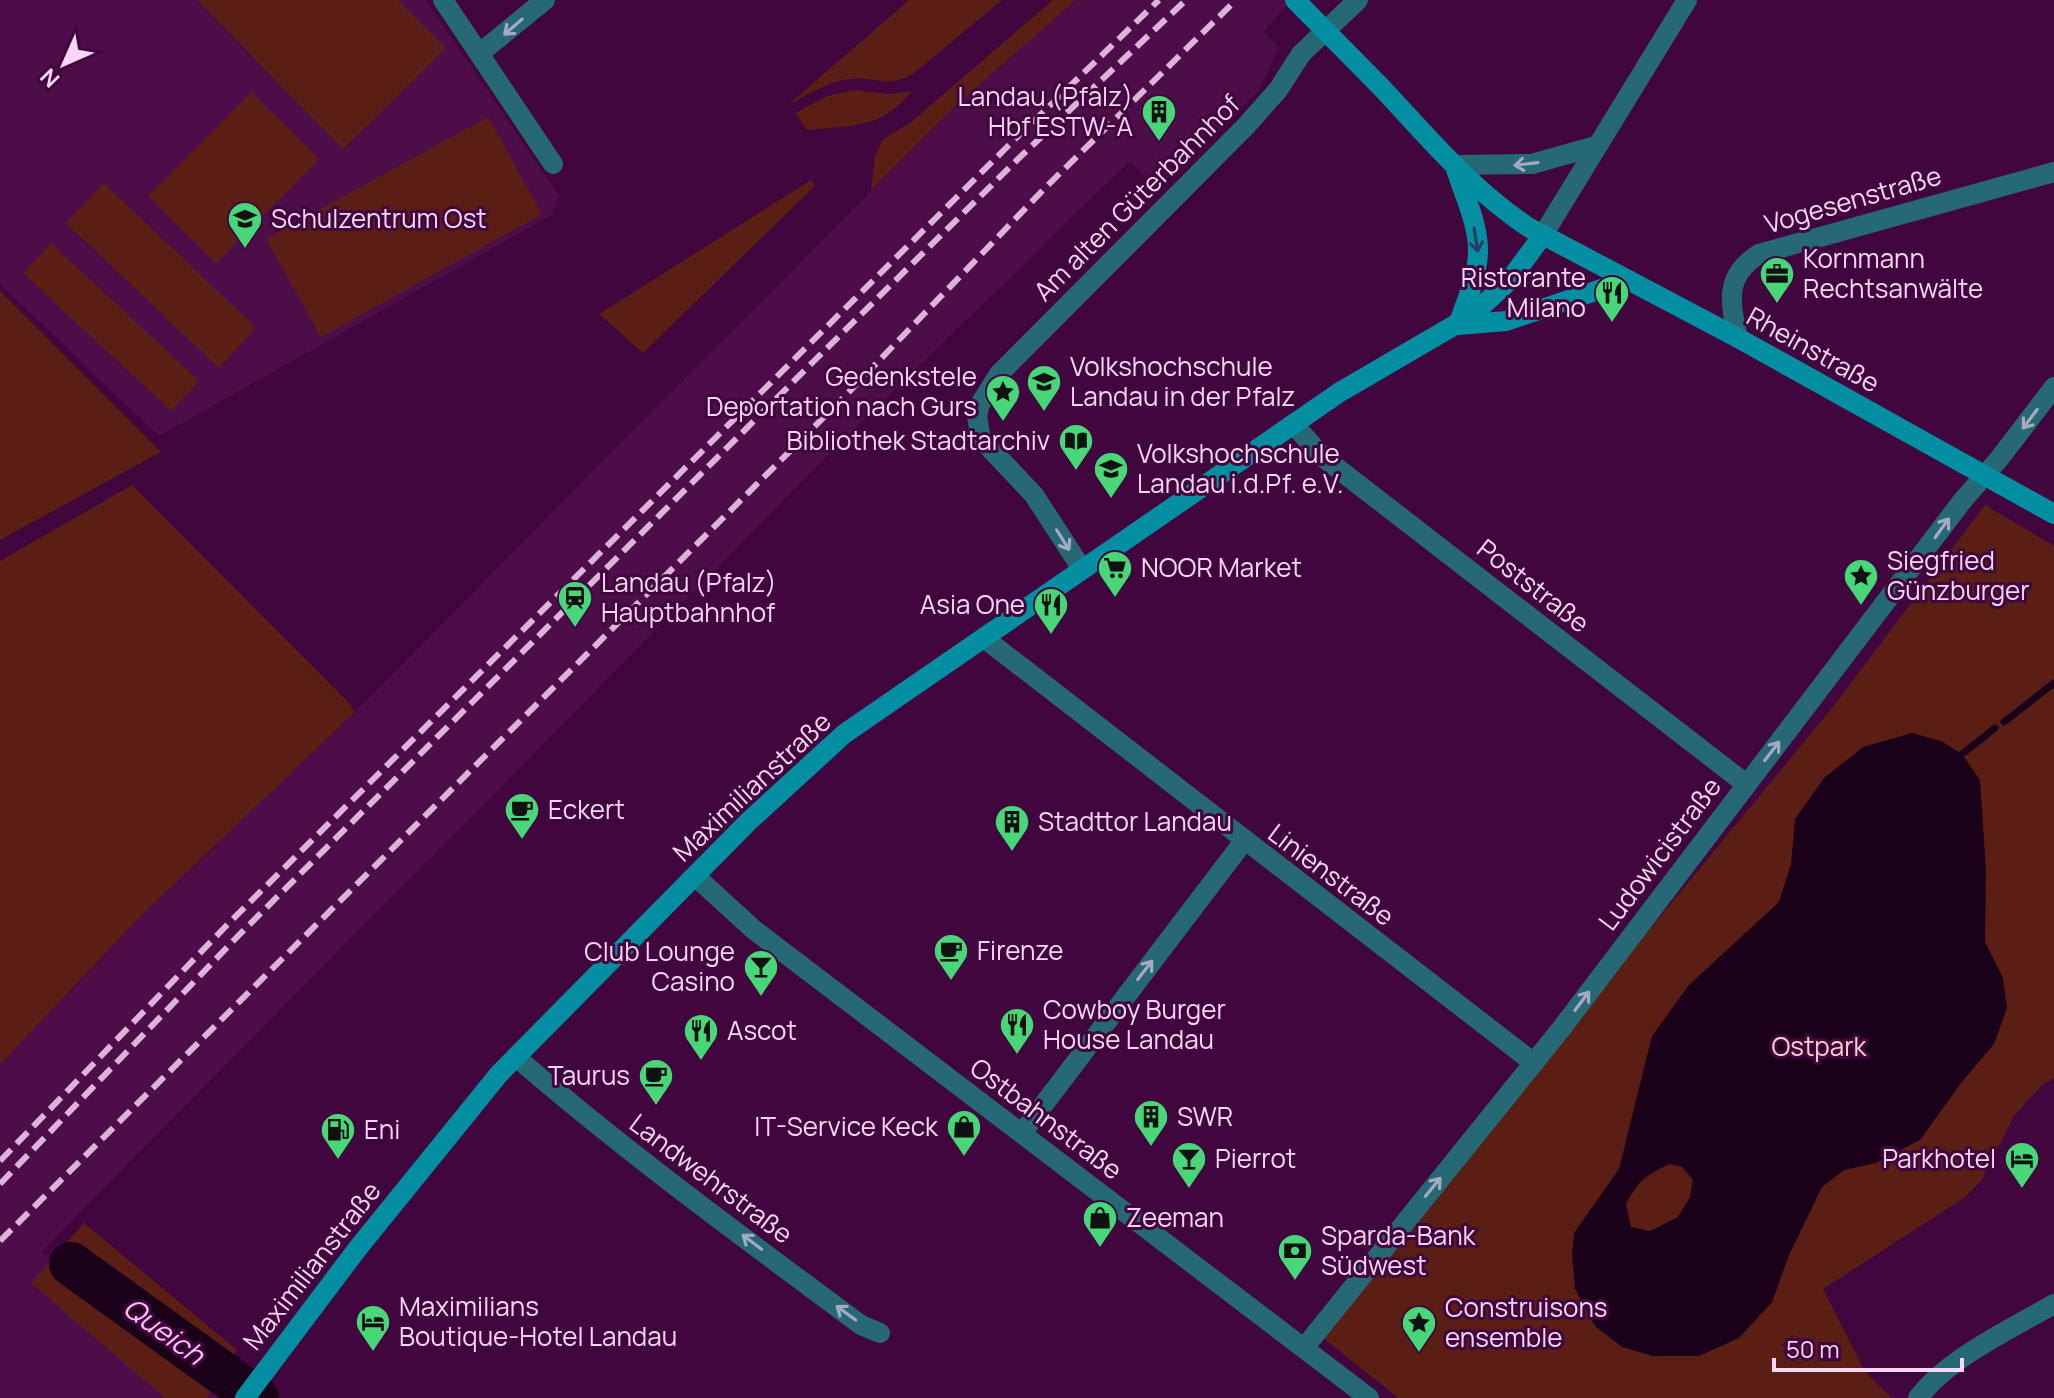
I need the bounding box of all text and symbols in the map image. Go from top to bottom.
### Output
one-way arrow [503,18,523,36]
north arrow [24,24,104,104]
text: N [34,62,66,94]
place label: Landau (Pfalz) Hbf ESTW-A [957,78,1133,144]
street label: Am alten Güterbahnhof [1025,86,1248,309]
building icon: Landau (Pfalz) Hbf ESTW-A [1140,93,1178,143]
one-way arrow [1514,156,1540,171]
street label: Vogesenstraße [1760,157,1945,241]
school or university icon: Schulzentrum Ost [226,200,264,250]
place label: Schulzentrum Ost [271,200,487,236]
one-way arrow [1469,227,1484,252]
place label: Kornmann Rechtsanwälte [1803,240,1983,306]
office icon: Kornmann Rechtsanwälte [1758,255,1796,305]
place label: Ristorante Milano [1461,259,1586,325]
restaurant icon: Ristorante Milano [1593,274,1631,324]
street label: Rheinstraße [1741,298,1886,400]
place label: Volkshochschule Landau in der Pfalz [1070,348,1295,414]
place label: Gedenkstele Deportation nach Gurs [706,358,977,424]
school or university icon: Volkshochschule Landau in der Pfalz [1025,363,1063,413]
place icon: Gedenkstele Deportation nach Gurs [984,373,1022,423]
one-way arrow [2021,408,2038,429]
place label: Bibliothek Stadtarchiv [787,422,1050,458]
library icon: Bibliothek Stadtarchiv [1057,422,1095,472]
place label: Volkshochschule Landau i.d.Pf. e.V. [1137,435,1344,501]
school or university icon: Volkshochschule Landau i.d.Pf. e.V. [1092,450,1130,500]
one-way arrow [1934,517,1950,539]
one-way arrow [1056,528,1072,551]
street label: Poststraße [1470,530,1597,640]
place label: Siegfried Günzburger [1887,542,2030,608]
supermarket icon: NOOR Market [1096,549,1134,599]
place label: NOOR Market [1141,549,1302,585]
place icon: Siegfried Günzburger [1842,557,1880,607]
place label: Landau (Pfalz) Hauptbahnhof [601,564,777,630]
station icon: Landau (Pfalz) Hauptbahnhof [556,579,594,629]
place label: Asia One [920,586,1025,622]
restaurant icon: Asia One [1032,586,1070,636]
street label: Maximilianstraße [664,703,838,869]
one-way arrow [1763,741,1780,762]
street label: Ludowicistraße [1590,769,1729,937]
cafe icon: Eckert [503,791,541,841]
place label: Eckert [548,791,625,827]
building icon: Stadttor Landau [993,803,1031,853]
place label: Stadttor Landau [1038,803,1232,839]
street label: Linienstraße [1261,815,1402,933]
cafe icon: Firenze [932,932,970,982]
place label: Firenze [977,932,1063,968]
place label: Club Lounge Casino [584,933,735,999]
bar icon: Club Lounge Casino [742,948,780,998]
one-way arrow [1136,960,1153,981]
place label: Cowboy Burger House Landau [1043,991,1226,1057]
one-way arrow [1573,991,1590,1012]
restaurant icon: Cowboy Burger House Landau [998,1006,1036,1056]
restaurant icon: Ascot [682,1012,720,1062]
place label: Ascot [727,1012,797,1048]
park label: Ostpark [1772,1028,1868,1064]
street label: Ostbahnstraße [963,1049,1130,1187]
place label: Taurus [548,1057,630,1093]
cafe icon: Taurus [637,1057,675,1107]
building icon: SWR [1132,1098,1170,1148]
place label: SWR [1177,1098,1233,1134]
street label: Landwehrstraße [623,1105,801,1251]
place label: IT-Service Keck [754,1108,939,1144]
shop icon: IT-Service Keck [945,1108,983,1158]
fuel station icon: Eni [319,1111,357,1161]
place label: Eni [364,1111,400,1147]
bar icon: Pierrot [1170,1140,1208,1190]
place label: Pierrot [1215,1140,1296,1176]
place label: Parkhotel [1882,1140,1996,1176]
hotel icon: Parkhotel [2003,1140,2041,1190]
street label: Maximilianstraße [234,1174,388,1357]
one-way arrow [1424,1177,1442,1198]
shop icon: Zeeman [1081,1199,1119,1249]
place label: Zeeman [1126,1199,1224,1235]
place label: Sparda-Bank Südwest [1321,1217,1477,1283]
bank icon: Sparda-Bank Südwest [1276,1232,1314,1282]
one-way arrow [741,1234,763,1251]
water label: Queich [116,1288,214,1373]
place label: Maximilians Boutique-Hotel Landau [399,1288,677,1354]
place label: Construisons ensemble [1445,1289,1608,1355]
hotel icon: Maximilians Boutique-Hotel Landau [354,1303,392,1353]
place icon: Construisons ensemble [1400,1304,1438,1354]
one-way arrow [836,1305,857,1322]
scale bar [1774,1322,1962,1372]
text: 50 m [1786,1332,1840,1365]

